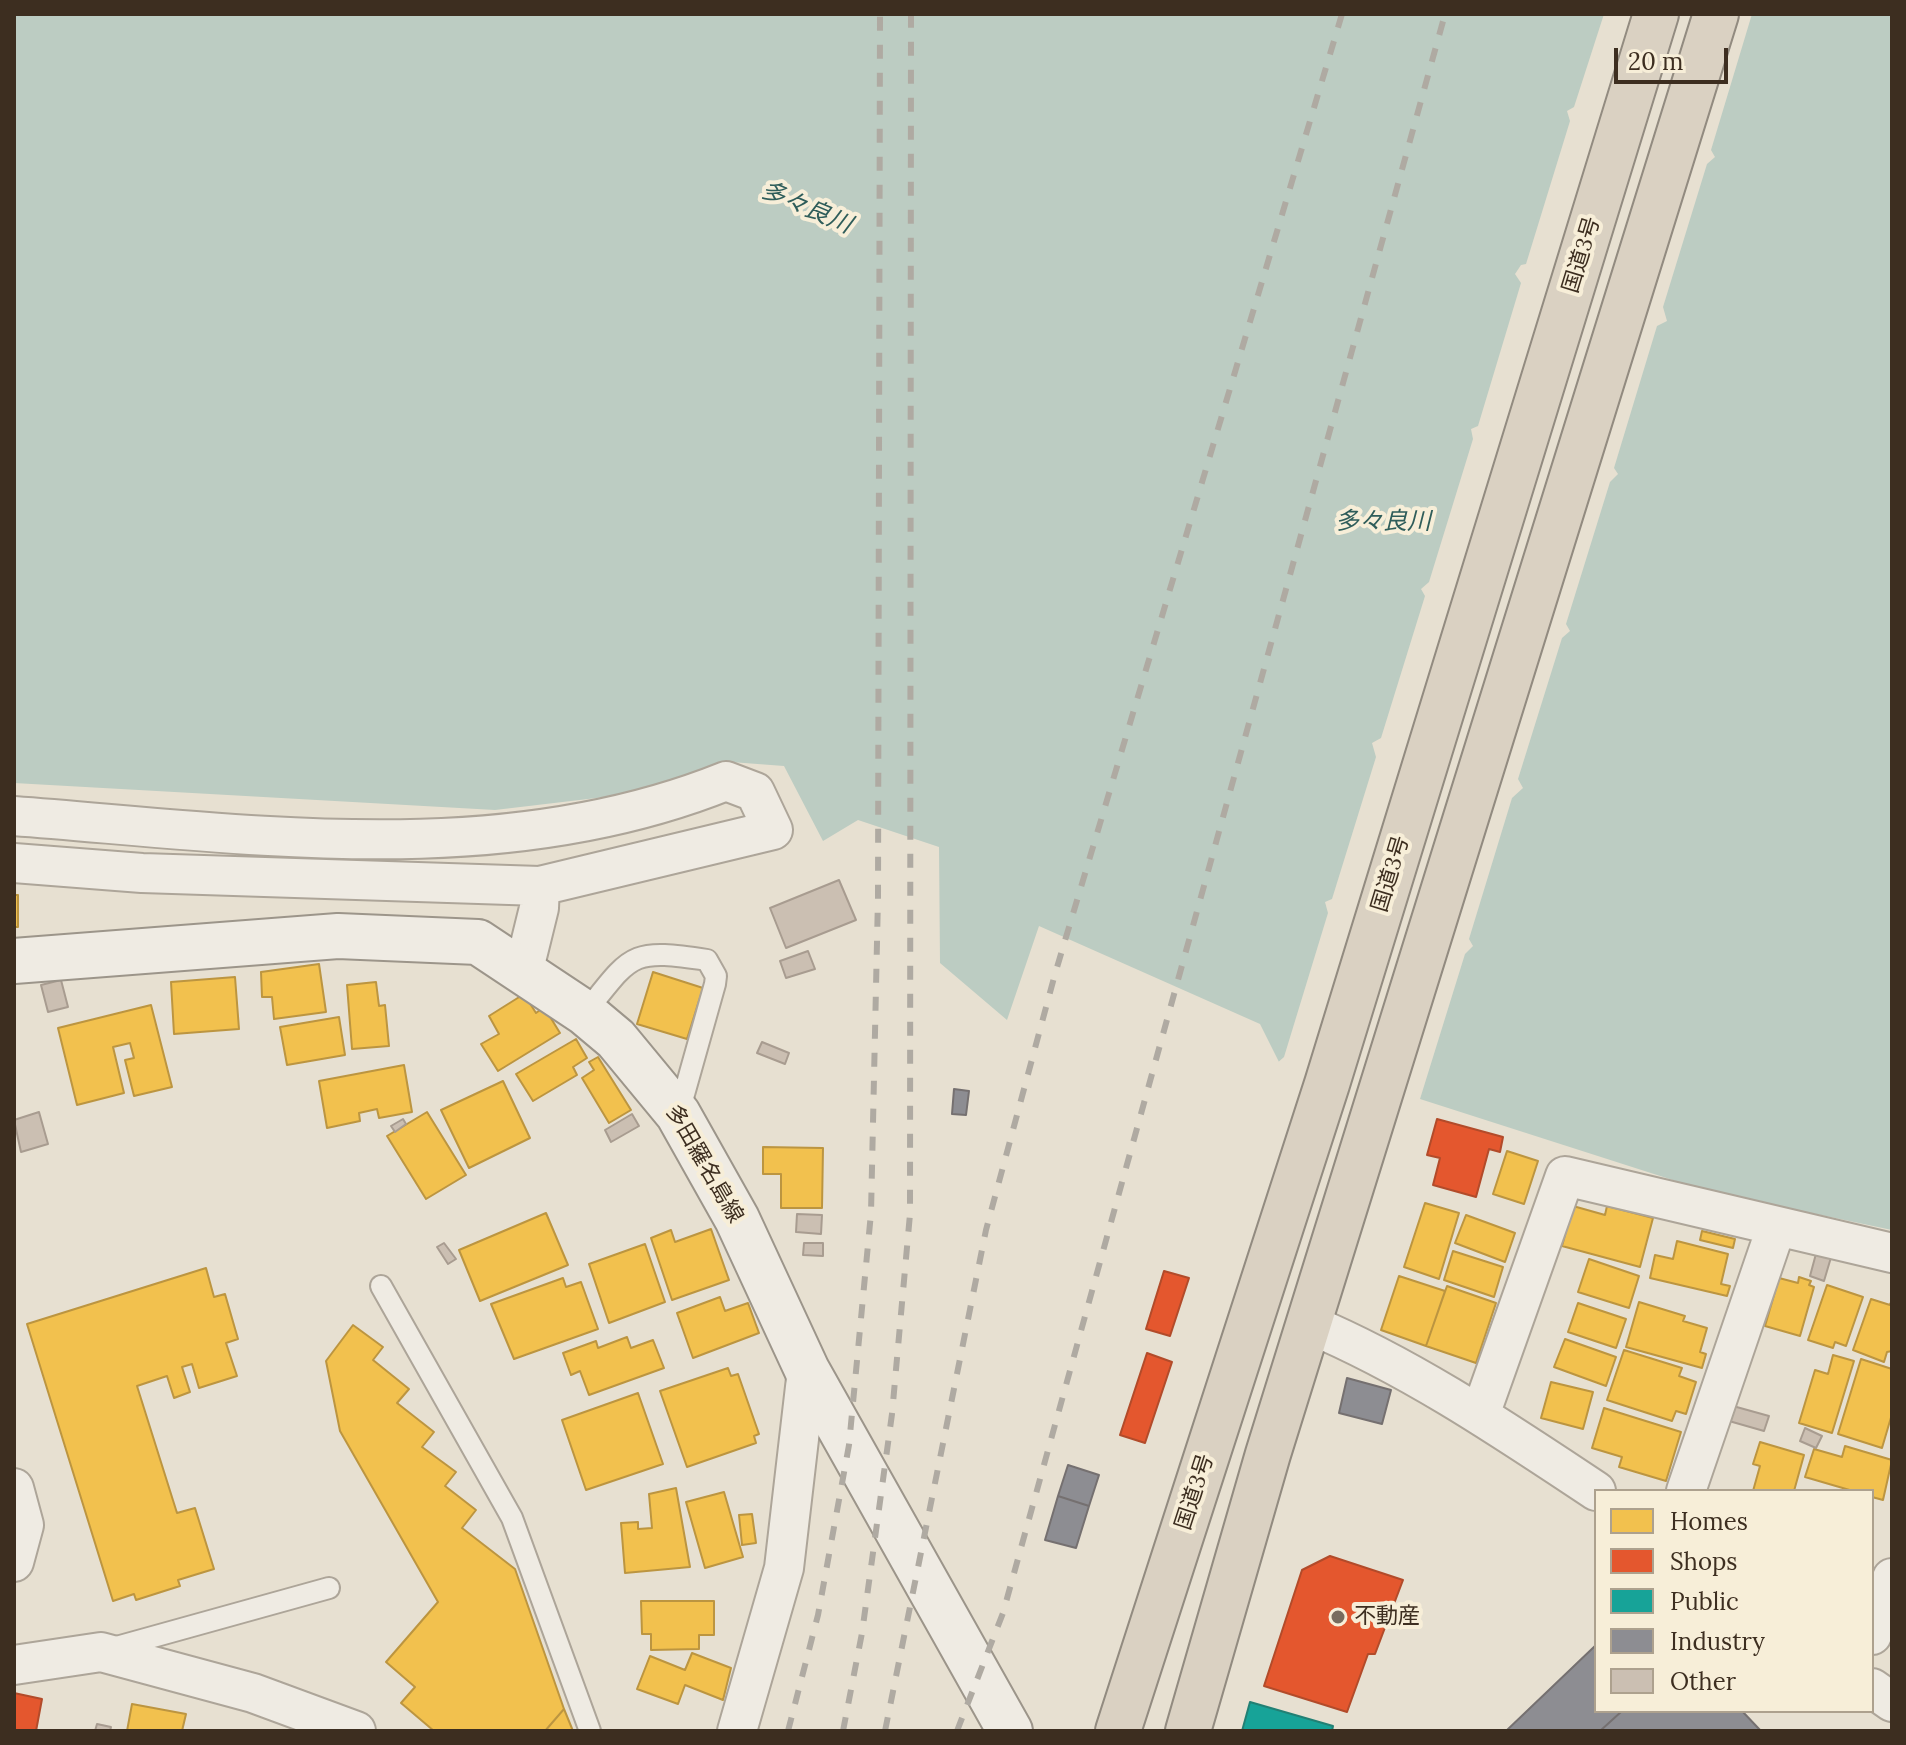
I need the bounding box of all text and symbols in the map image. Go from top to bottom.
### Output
scale bar [1618,32,1732,82]
text: 20 m [1628,46,1684,77]
water label: 多々良川 [756,176,856,240]
street label: 国道3号 [1558,214,1606,296]
water label: 多々良川 [1335,508,1431,536]
street label: 国道3号 [1367,833,1415,915]
street label: 多田羅名島線 [660,1100,748,1228]
street label: 国道3号 [1170,1451,1220,1533]
legend [1594,1489,1874,1713]
text: Homes [1670,1506,1748,1537]
text: Shops [1670,1546,1737,1577]
text: Public [1670,1586,1739,1617]
place label: 不動産 [1354,1604,1420,1630]
marker: 不動産 [1329,1608,1347,1626]
text: Industry [1670,1626,1765,1657]
text: Other [1670,1666,1736,1697]

